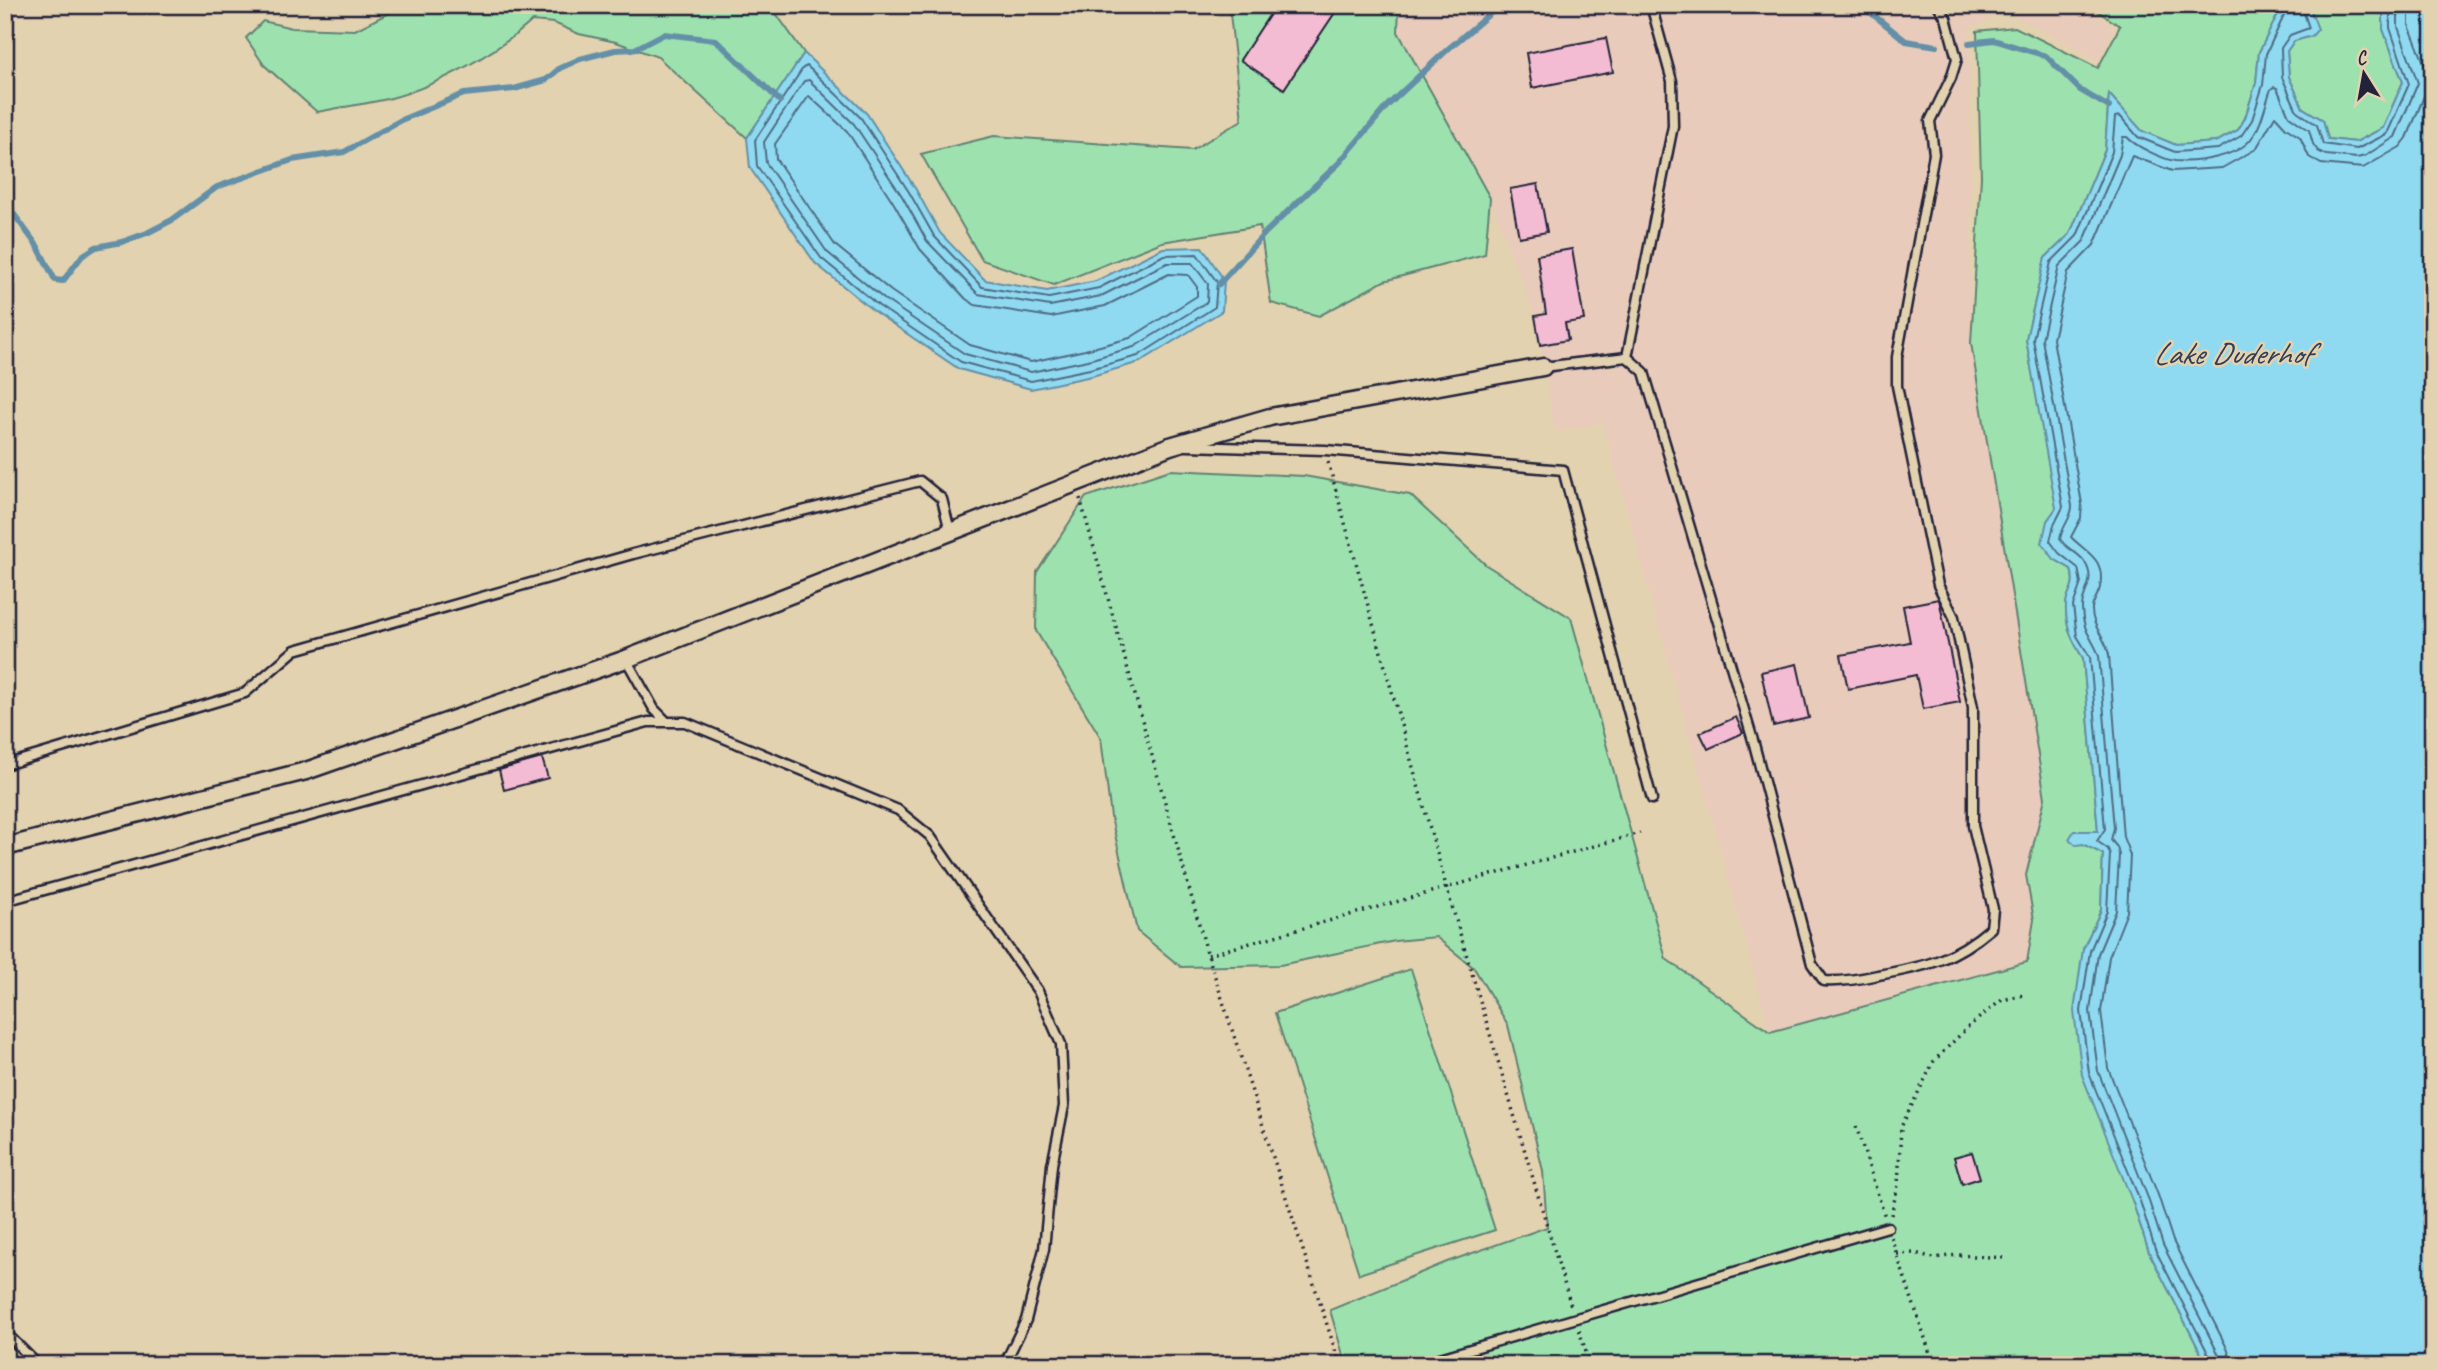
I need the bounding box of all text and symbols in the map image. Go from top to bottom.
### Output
north arrow [2330,38,2400,108]
text: С [2354,45,2370,71]
water label: Lake Duderhof [2153,333,2323,374]

